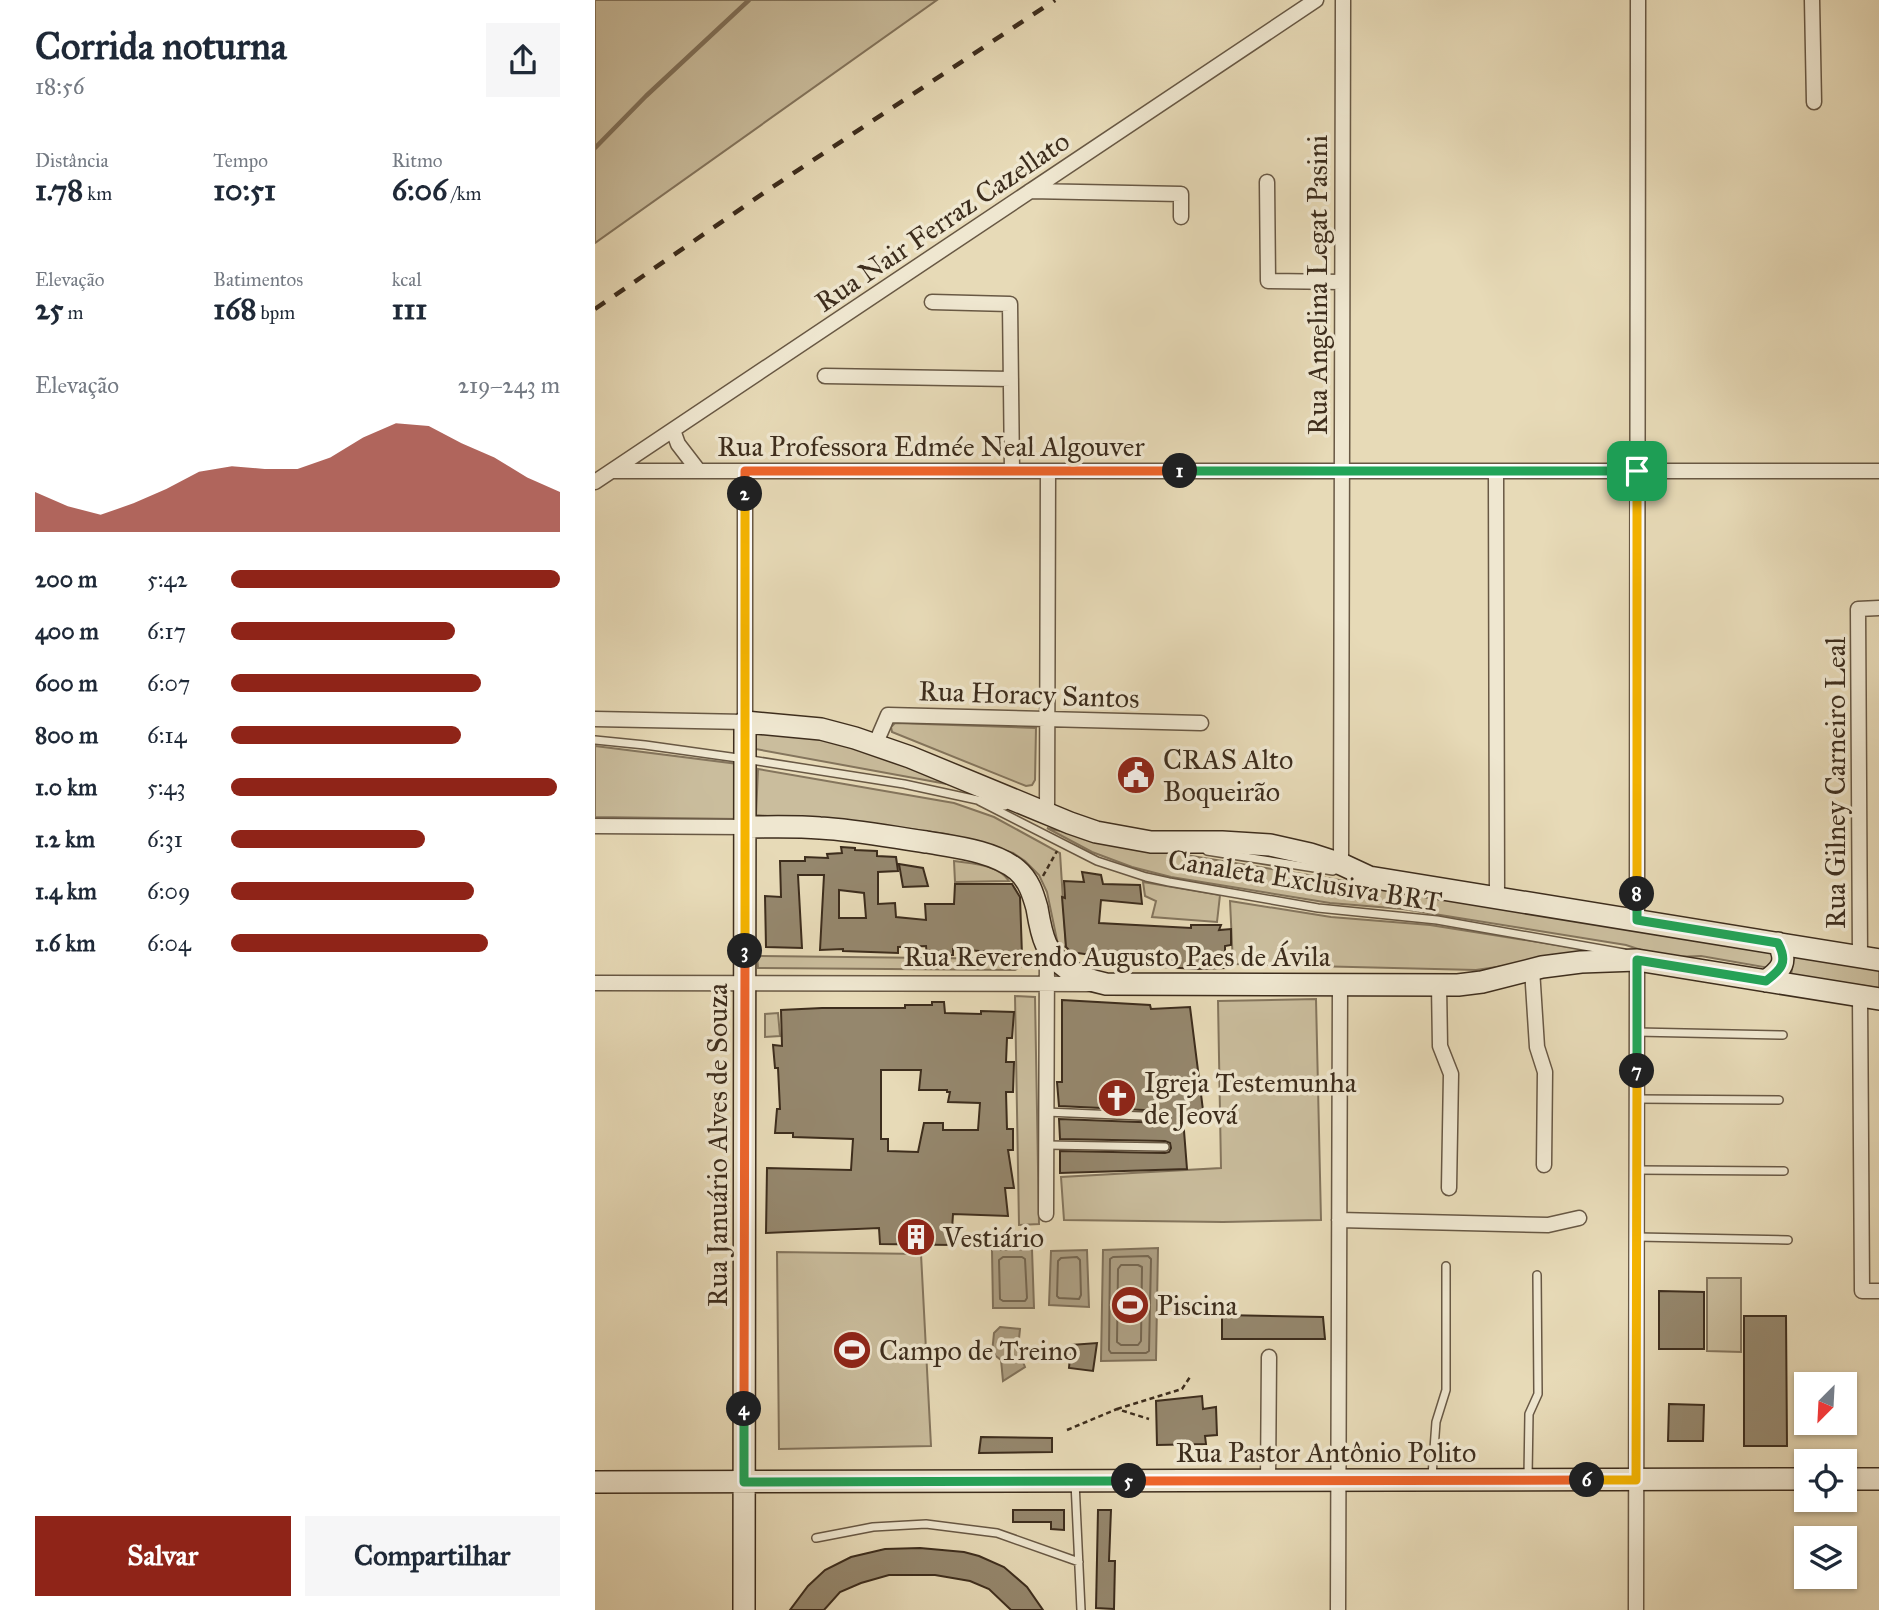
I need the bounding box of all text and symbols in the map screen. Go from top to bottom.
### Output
text: Corrida noturna [35,23,287,69]
button: share [486,23,560,97]
text: 18:56 [35,72,85,100]
street label: Rua Nair Ferraz Cazellato [808,123,1076,320]
street label: Rua Angelina Legat Pasini [1300,134,1335,435]
text: Distância [35,149,108,172]
text: Tempo [213,149,268,172]
text: Ritmo [392,149,443,172]
text: 1.78 [35,172,83,208]
text: 10:51 [213,172,276,208]
text: 6:06 [392,172,447,208]
text: km [83,182,112,205]
text: /km [447,182,481,205]
text: Elevação [35,268,104,291]
text: Batimentos [213,268,303,291]
text: kcal [392,268,422,291]
text: 25 [35,291,64,327]
text: 168 [213,291,256,327]
text: 111 [392,291,427,327]
text: m [64,301,84,324]
text: bpm [256,301,295,324]
text: Elevação [35,371,119,399]
text: 219–243 m [458,371,560,399]
street label: Rua Professora Edmée Neal Algouver [717,429,1145,464]
pin [1607,441,1667,501]
icon: arrive [1618,452,1656,490]
pin: 1 [1163,454,1197,489]
text: 1 [1176,459,1183,482]
pin: 2 [727,476,763,512]
text: 2 [740,482,749,505]
text: 200 m [35,565,97,593]
text: 5:42 [147,565,188,593]
text: 400 m [35,617,99,645]
text: 6:17 [147,617,186,645]
street label: Rua Gilney Carneiro Leal [1818,637,1853,929]
text: 600 m [35,669,98,697]
text: 6:07 [147,669,190,697]
street label: Rua Horacy Santos [918,673,1140,716]
text: 800 m [35,721,98,749]
text: 6:14 [147,721,187,749]
place label: CRAS Alto Boqueirão [1163,742,1293,809]
public building icon: CRAS Alto Boqueirão [1115,754,1157,796]
text: 1.0 km [35,773,97,801]
text: 5:43 [147,773,186,801]
text: 1.2 km [35,825,95,853]
text: 6:31 [147,825,183,853]
street label: Canaleta Exclusiva BRT [1165,842,1444,919]
pin: 8 [1619,876,1655,912]
text: 1.4 km [35,877,97,905]
text: 6:09 [147,877,190,905]
text: 8 [1631,882,1642,905]
text: 1.6 km [35,929,96,957]
text: 6:04 [147,929,191,957]
pin: 3 [727,934,763,968]
text: 3 [741,939,748,962]
street label: Rua Reverendo Augusto Paes de Ávila [903,939,1331,974]
street label: Rua Januário Alves de Souza [700,983,735,1307]
pin: 7 [1619,1054,1655,1088]
text: 7 [1631,1059,1642,1082]
place label: Igreja Testemunha de Jeová [1144,1065,1357,1132]
church icon: Igreja Testemunha de Jeová [1096,1077,1138,1119]
building icon: Vestiário [895,1216,937,1258]
place label: Vestiário [942,1220,1044,1255]
sports icon: Piscina [1109,1284,1151,1326]
place label: Piscina [1157,1288,1238,1323]
sports icon: Campo de Treino [831,1329,873,1371]
place label: Campo de Treino [879,1333,1077,1368]
north arrow [1794,1372,1857,1435]
map controls [1794,1372,1857,1589]
pin: 4 [727,1392,761,1426]
text: 4 [738,1397,749,1420]
street label: Rua Pastor Antônio Polito [1176,1435,1476,1470]
button: locate [1794,1449,1857,1512]
pin: 6 [1569,1462,1605,1498]
pin: 5 [1111,1464,1147,1498]
text: 6 [1582,1468,1591,1491]
text: 5 [1124,1469,1133,1492]
button: Salvar [35,1516,291,1596]
button: Compartilhar [305,1516,560,1596]
button: layers [1794,1526,1857,1589]

